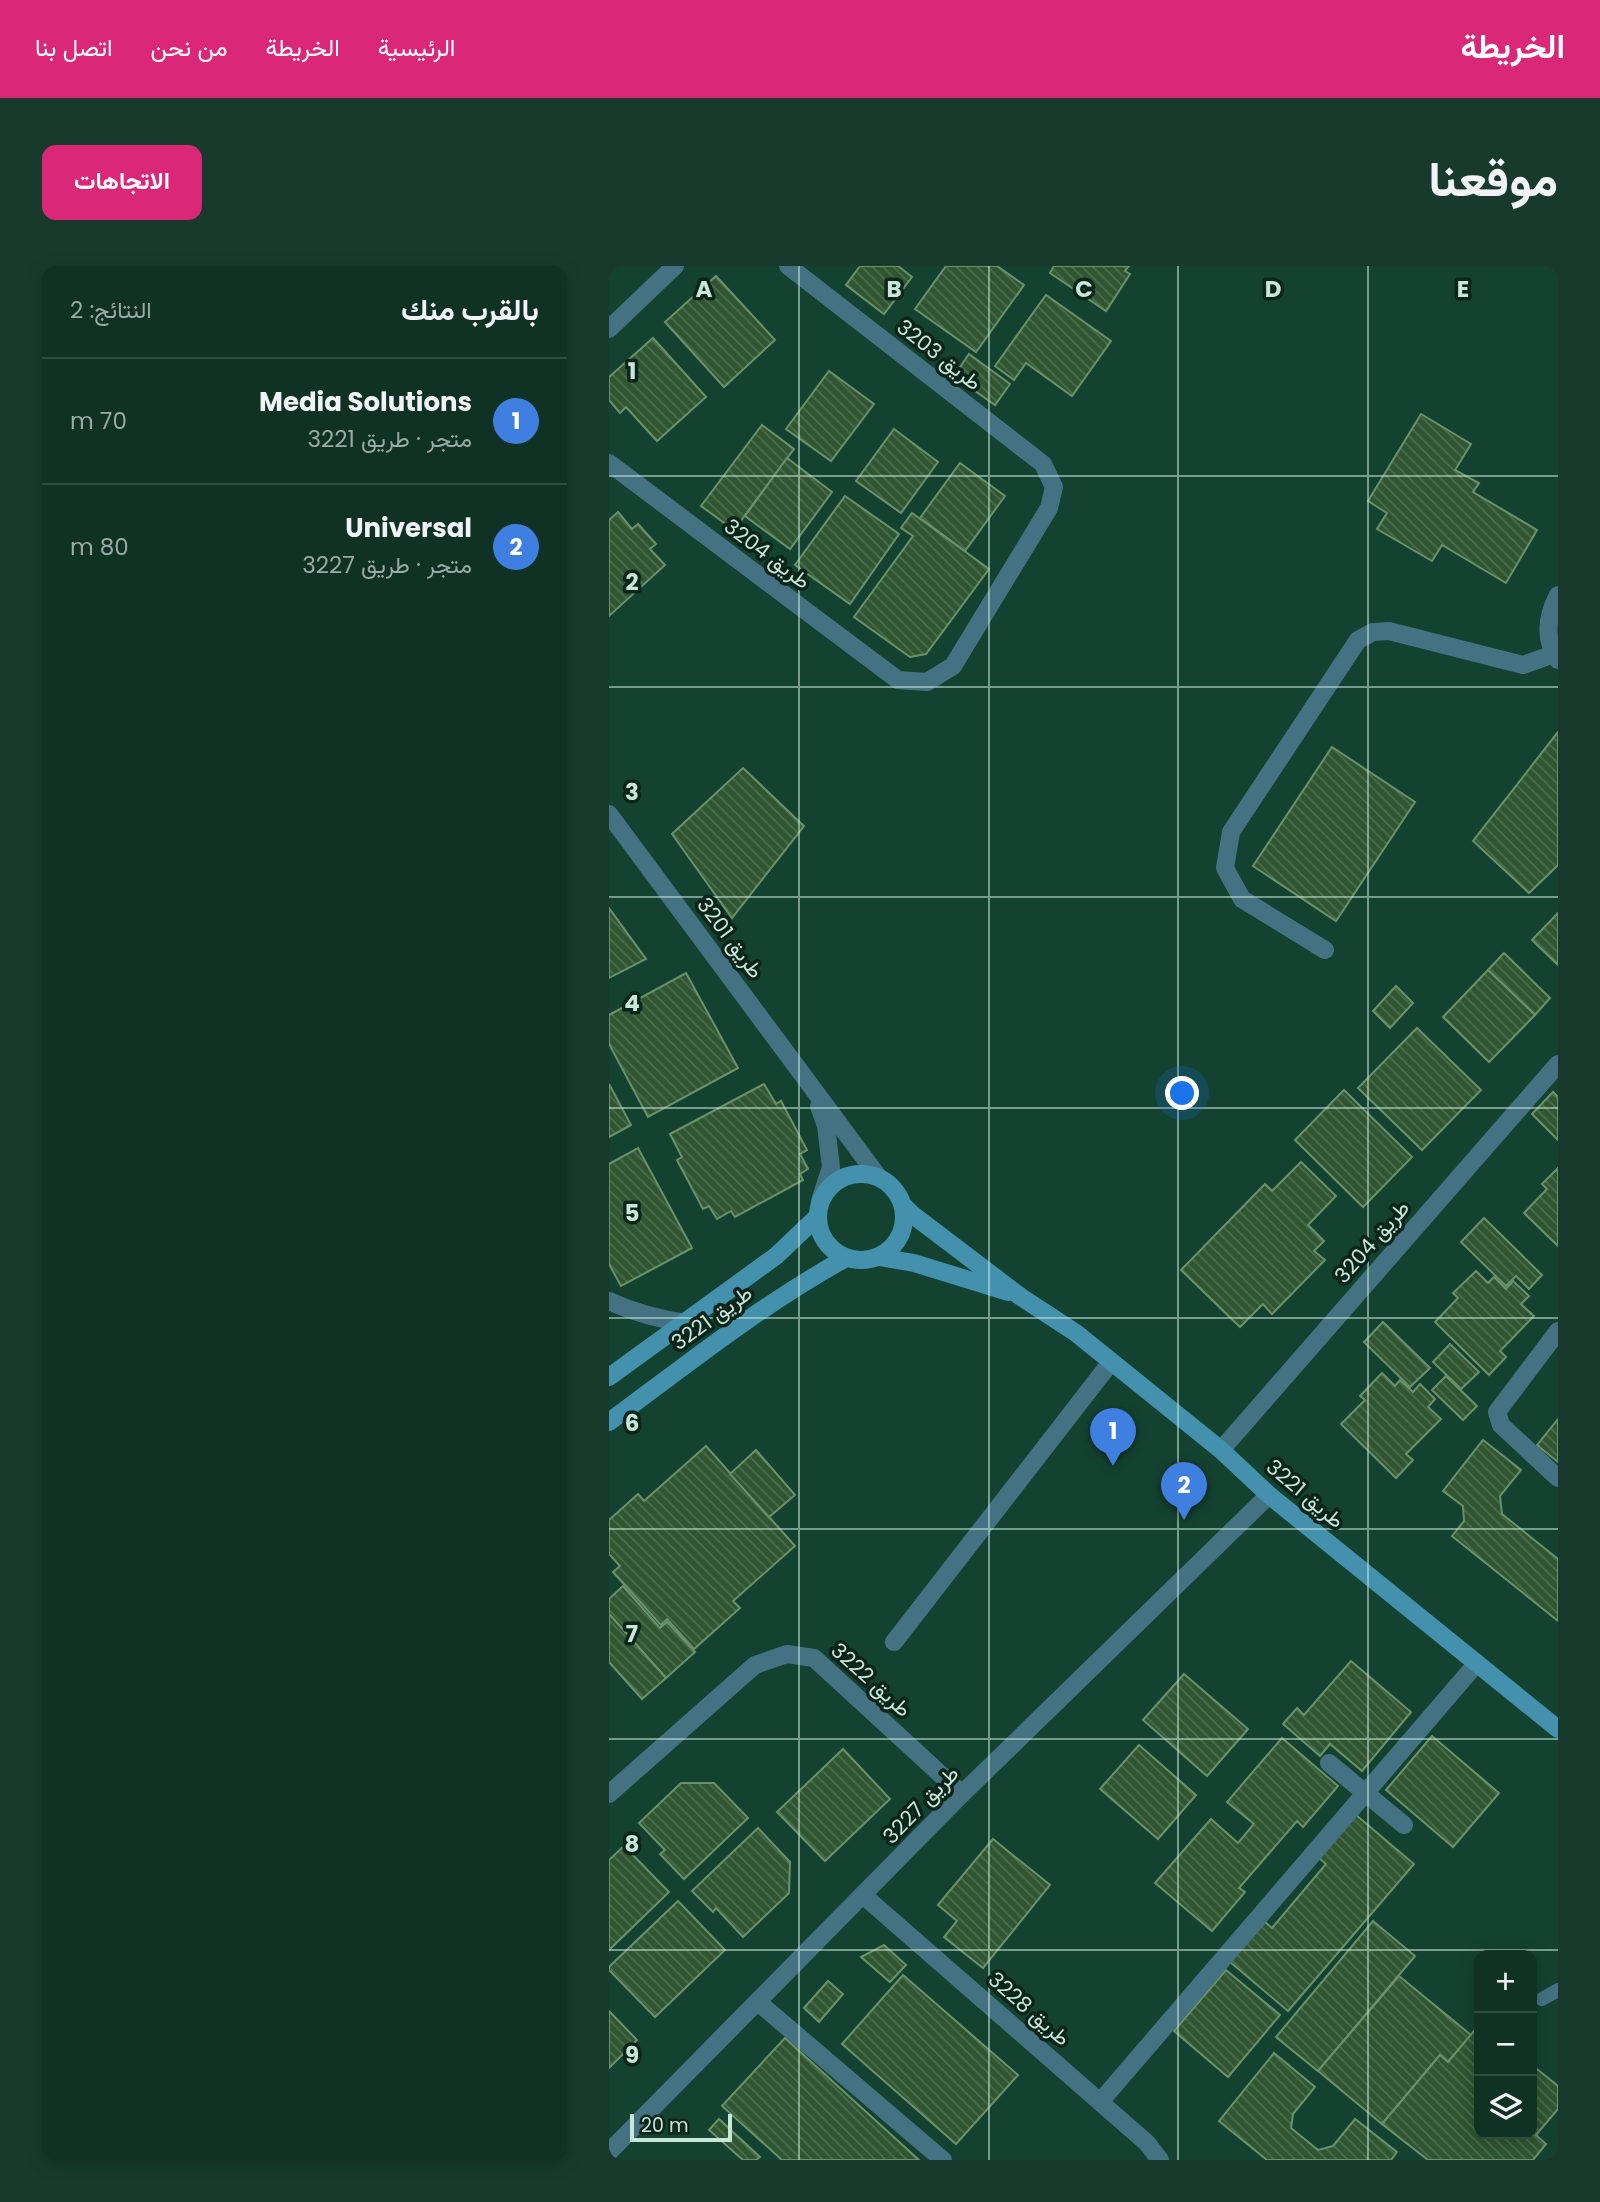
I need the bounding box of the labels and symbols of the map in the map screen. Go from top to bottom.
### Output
text: A [696,273,713,305]
text: B [886,273,902,305]
text: C [1075,273,1093,305]
text: D [1265,273,1281,305]
text: E [1457,273,1469,305]
street label: طريق 3203 [891,312,988,397]
text: 1 [628,355,636,387]
street label: طريق 3204 [718,512,816,596]
text: 2 [625,566,639,598]
text: 3 [625,776,639,808]
street label: طريق 3201 [690,891,770,984]
text: 4 [624,987,640,1019]
your location [1165,1076,1199,1110]
street label: طريق 3204 [1328,1194,1416,1289]
text: 5 [625,1197,639,1229]
street label: طريق 3221 [665,1278,758,1357]
text: 6 [625,1407,639,1439]
pin: 1 [1090,1408,1136,1466]
street label: طريق 3221 [1260,1452,1350,1535]
pin: 2 [1161,1462,1207,1520]
text: 7 [626,1618,638,1650]
street label: طريق 3222 [825,1636,918,1723]
street label: طريق 3227 [876,1759,965,1850]
text: 8 [625,1828,639,1860]
street label: طريق 3228 [982,1965,1077,2052]
text: 9 [625,2039,639,2071]
scale bar [630,2111,731,2143]

